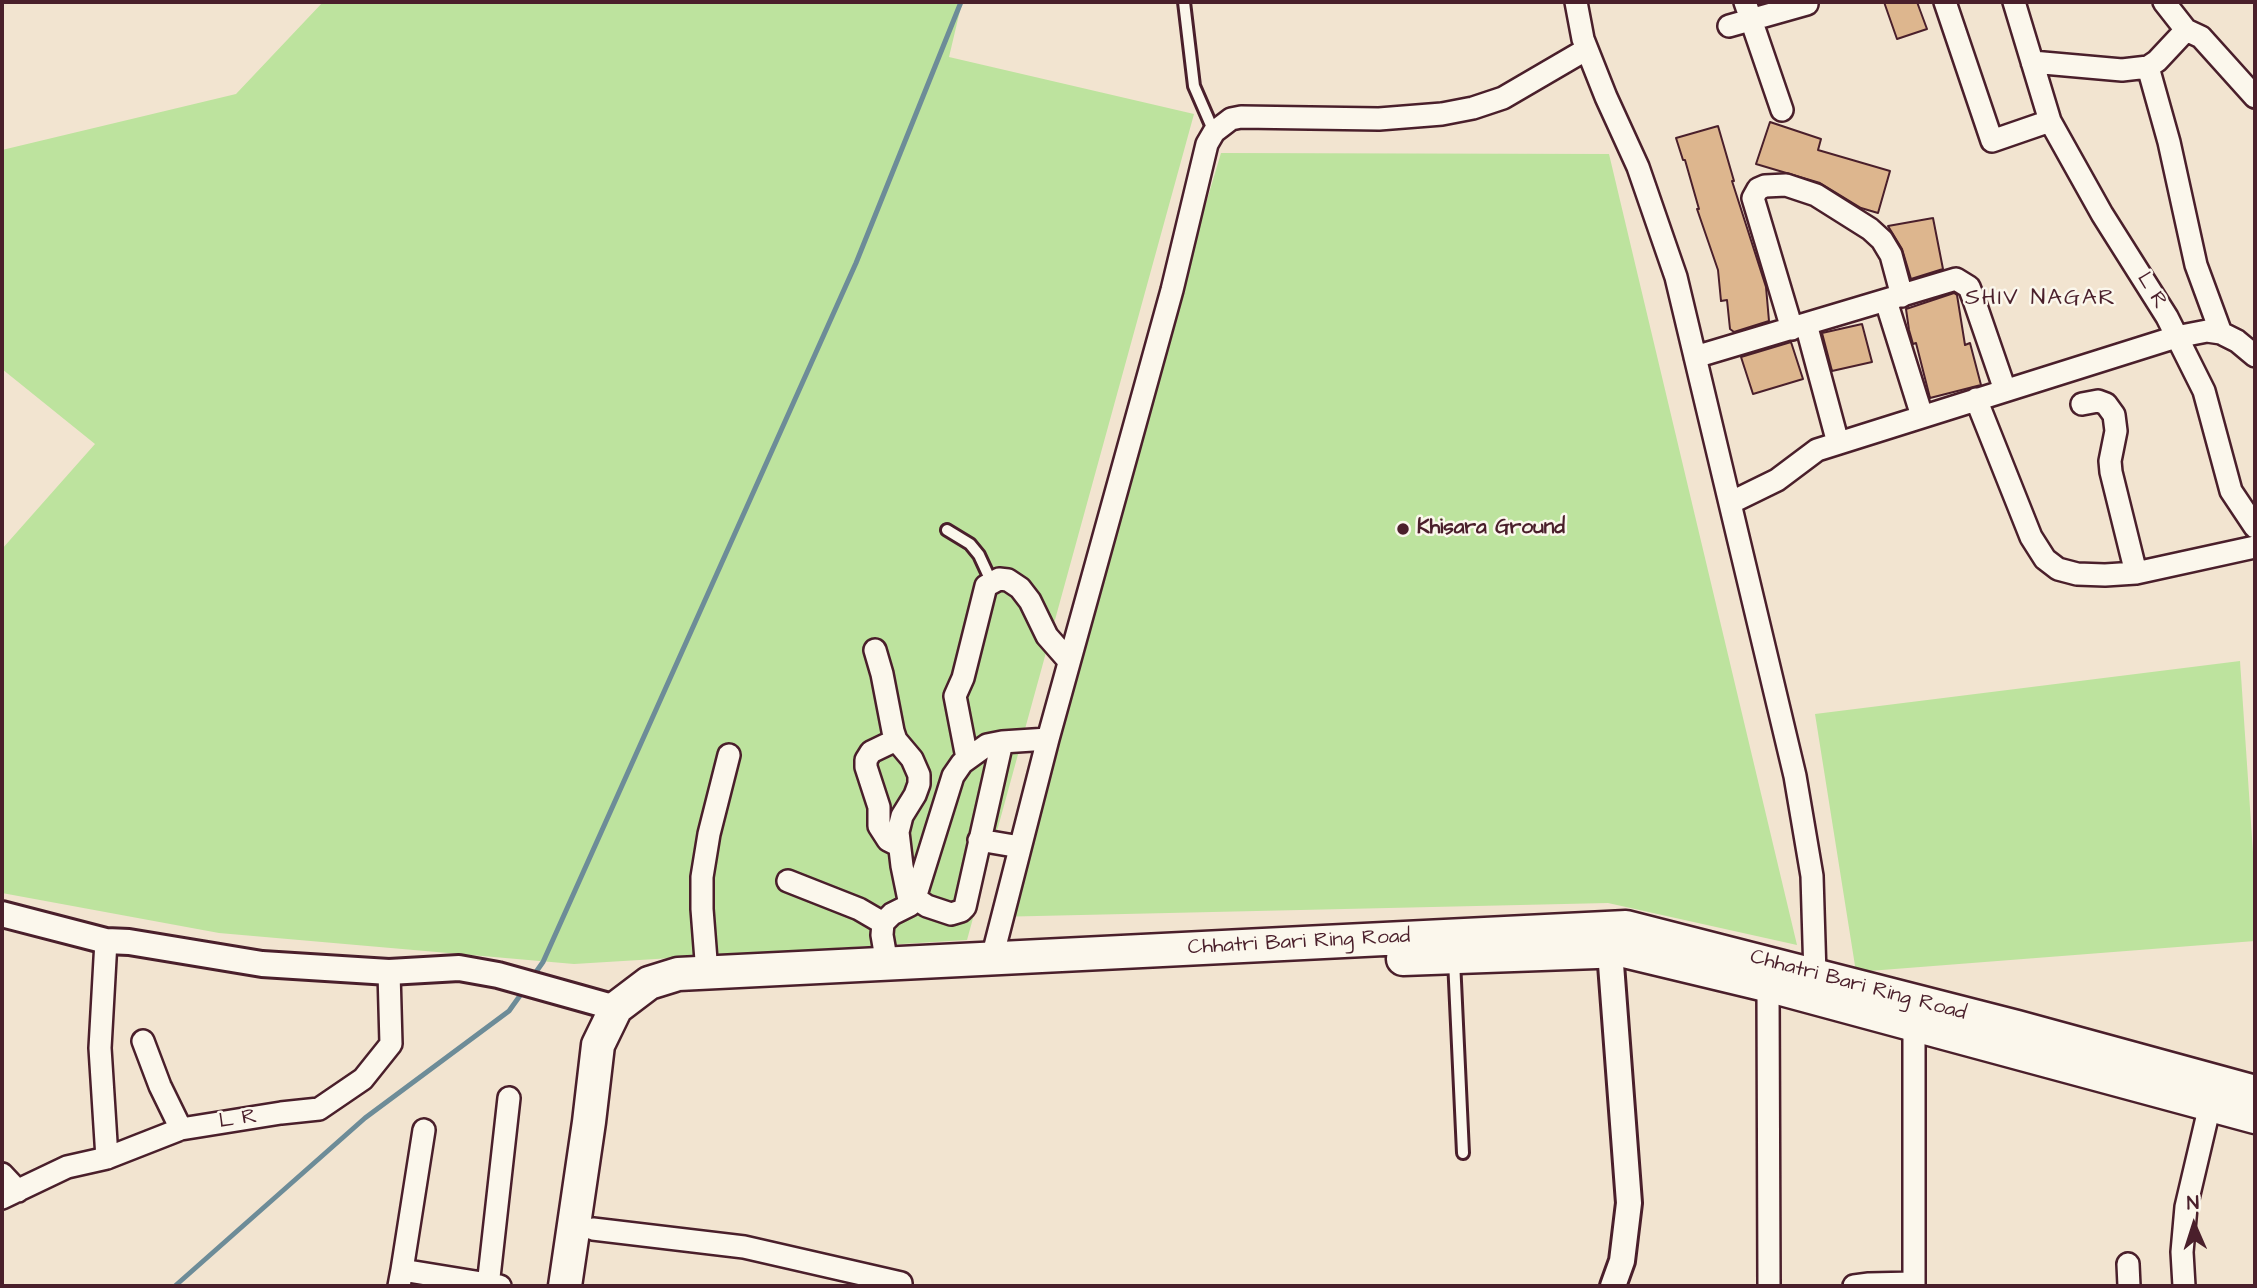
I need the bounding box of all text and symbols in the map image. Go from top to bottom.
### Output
street label: L R [2130,268,2172,314]
district label: SHIV NAGAR [1966,285,2116,313]
place label: Khisara Ground [1417,516,1565,542]
marker: Khisara Ground [1395,521,1411,537]
street label: Chhatri Bari Ring Road [1187,925,1411,961]
street label: Chhatri Bari Ring Road [1747,945,1969,1027]
street label: L R [217,1105,259,1135]
north arrow [2159,1190,2229,1260]
text: N [2186,1190,2200,1217]

